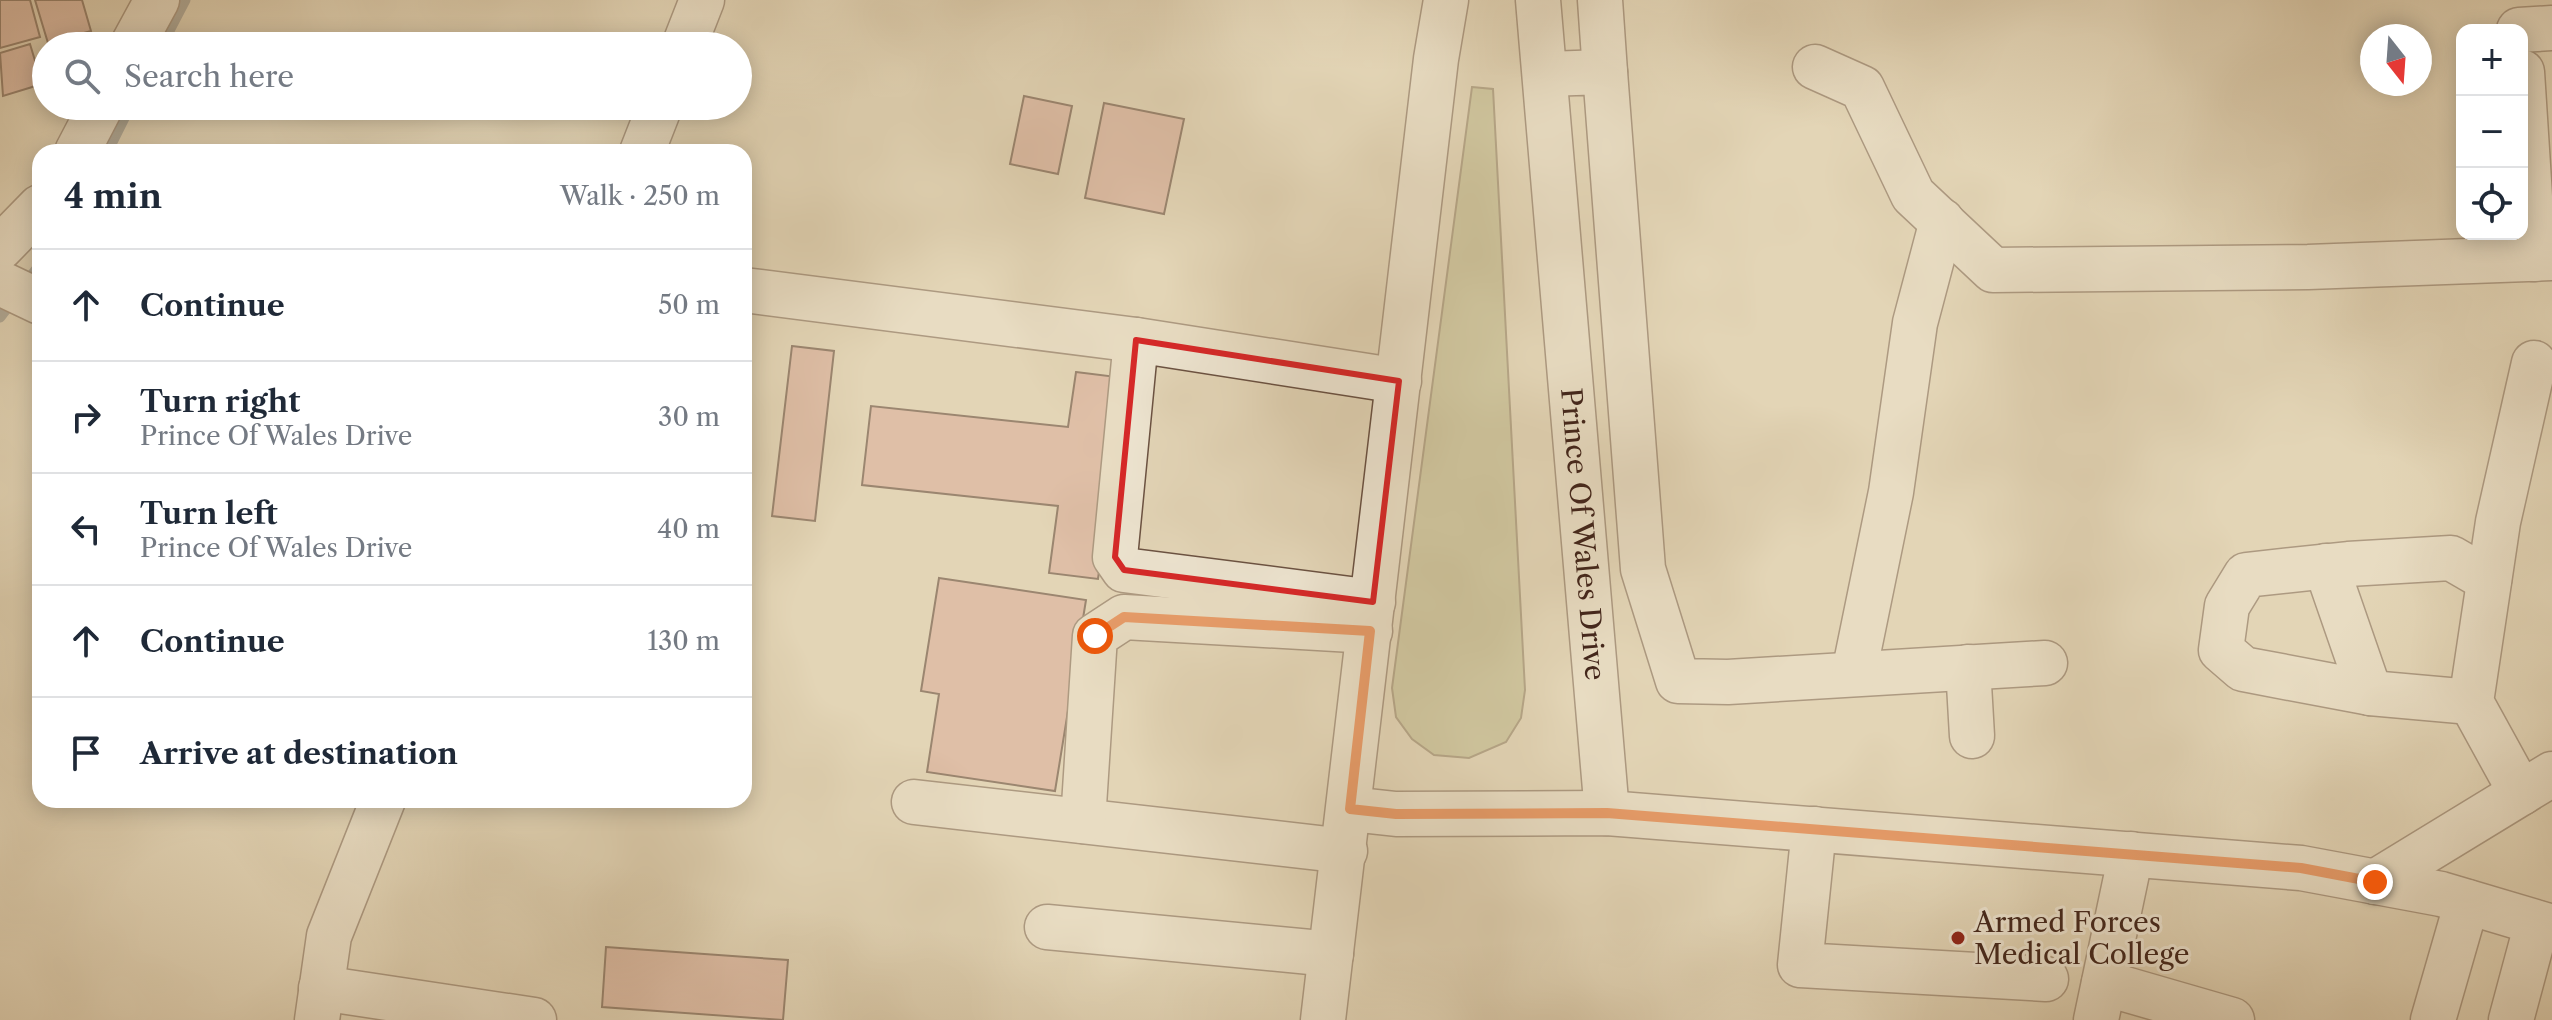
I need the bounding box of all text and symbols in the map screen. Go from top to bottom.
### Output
north arrow [2360,24,2432,96]
map controls [2456,24,2528,240]
button: + [2456,24,2528,96]
search box [32,32,752,120]
icon: search [60,54,104,98]
text: Search here [124,58,294,95]
button: − [2456,96,2528,168]
button: locate [2456,168,2528,240]
text: 4 min [64,175,162,217]
text: Walk · 250 m [560,180,720,212]
icon: ahead [64,283,108,327]
text: Continue [140,287,285,324]
text: 50 m [658,289,720,321]
text: Turn right [140,383,300,420]
street label: Prince Of Wales Drive [1554,386,1613,682]
icon: right [64,395,108,439]
text: 30 m [658,401,720,433]
text: Prince Of Wales Drive [140,420,412,452]
text: Turn left [140,495,277,532]
icon: left [64,507,108,551]
text: 40 m [657,513,720,545]
text: Prince Of Wales Drive [140,532,412,564]
route start [1077,618,1113,654]
icon: ahead [64,619,108,663]
text: Continue [140,623,285,660]
text: 130 m [647,625,720,657]
icon: arrive [64,731,108,775]
text: Arrive at destination [140,735,458,772]
route end [2357,864,2393,900]
place label: Armed Forces Medical College [1973,905,2190,971]
marker: Armed Forces Medical College [1949,929,1967,947]

